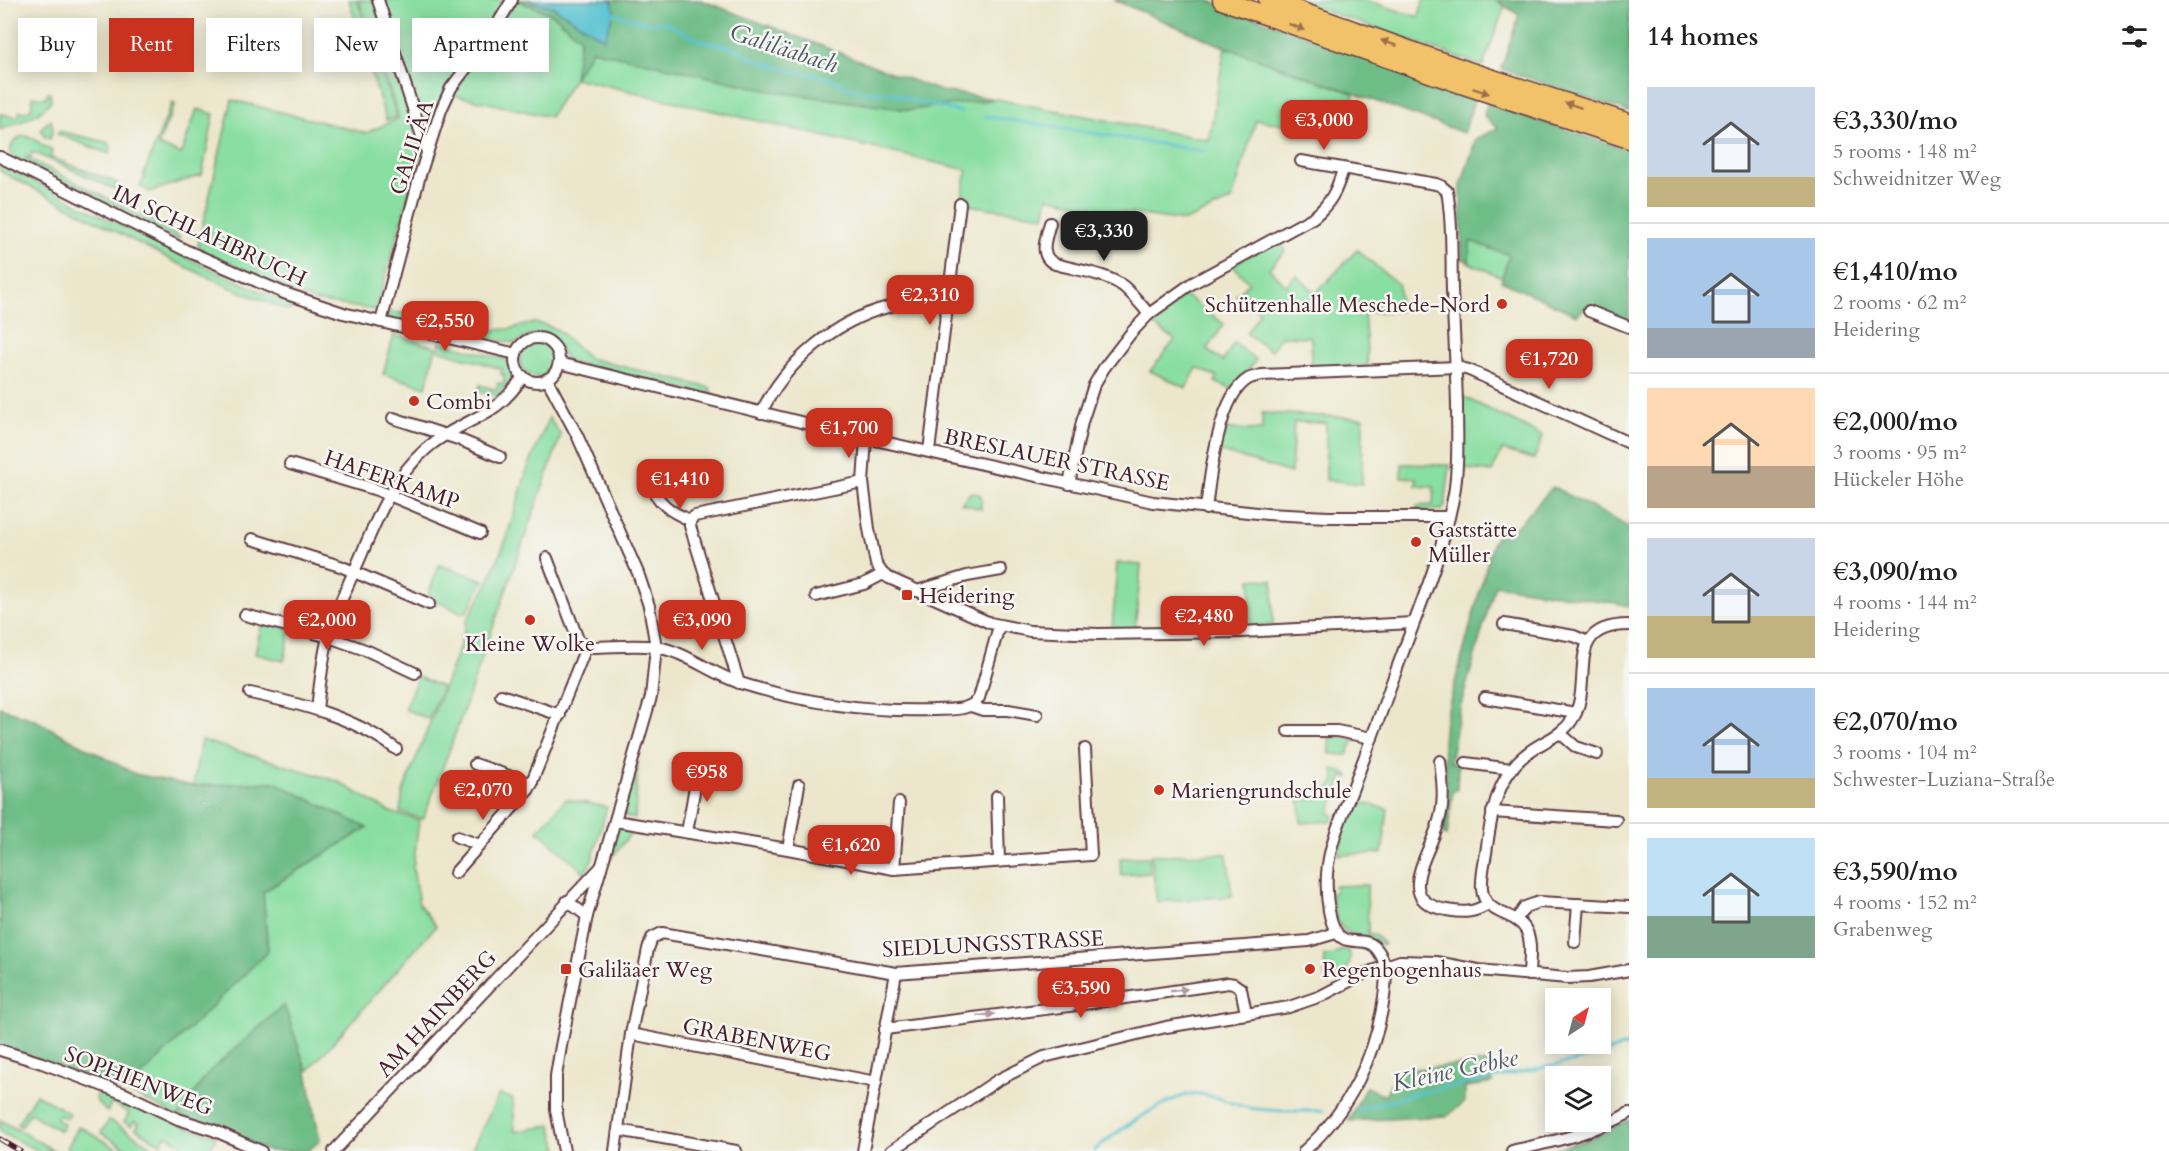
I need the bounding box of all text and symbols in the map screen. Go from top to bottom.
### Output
water label: Galiläabach [726,16,842,82]
chip: Buy [18,18,97,72]
chip: Rent [109,18,194,72]
chip: Filters [206,18,302,72]
chip: New [314,18,400,72]
chip: Apartment [412,18,549,72]
text: 14 homes [1647,19,1758,54]
icon: filters [2118,20,2151,53]
one-way arrow [1288,22,1306,32]
one-way arrow [1380,37,1398,47]
one-way arrow [1472,86,1490,96]
street label: GALILÄA [382,96,442,199]
pin: €3,000 [1275,100,1373,151]
one-way arrow [1564,100,1582,109]
text: €3,330/mo [1833,103,1958,138]
text: €3,000 [1295,106,1353,133]
icon: home [1695,111,1767,183]
text: 5 rooms · 148 m² [1833,138,1977,165]
text: Schweidnitzer Weg [1833,165,2001,192]
street label: IM SCHLAHBRUCH [108,178,312,294]
pin: €3,330 [1055,211,1153,262]
text: €3,330 [1075,217,1133,244]
text: €1,410/mo [1833,254,1958,289]
icon: home [1695,262,1767,334]
pin: €2,310 [881,275,979,326]
text: €2,310 [901,281,959,308]
text: 2 rooms · 62 m² [1833,289,1966,316]
place label: Schützenhalle Meschede-Nord [1205,290,1490,320]
marker: Schützenhalle Meschede-Nord [1495,297,1509,311]
pin: €2,550 [396,301,494,352]
text: €2,550 [416,307,474,334]
text: Heidering [1833,316,1920,343]
pin: €1,720 [1500,339,1598,390]
text: €1,720 [1520,345,1578,372]
place label: Combi [426,387,491,417]
marker: Combi [407,394,421,408]
text: €2,000/mo [1833,404,1958,439]
pin: €1,700 [800,408,898,459]
icon: home [1695,412,1767,484]
text: €1,700 [820,414,878,441]
street label: BRESLAUER STRASSE [941,421,1172,499]
text: 3 rooms · 95 m² [1833,439,1966,466]
street label: HAFERKAMP [320,443,463,517]
pin: €1,410 [631,459,729,510]
text: €1,410 [651,465,709,492]
text: Hückeler Höhe [1833,466,1964,493]
place label: Gaststätte Müller [1428,515,1517,570]
marker: Gaststätte Müller [1409,535,1423,549]
text: €3,090/mo [1833,554,1958,589]
icon: home [1695,562,1767,634]
place label: Heidering [919,581,1015,611]
marker: Heidering [900,588,914,602]
text: 4 rooms · 144 m² [1833,589,1977,616]
pin: €2,480 [1155,596,1253,647]
pin: €2,000 [278,600,376,651]
pin: €3,090 [653,600,751,651]
text: €2,480 [1175,602,1233,629]
text: €2,000 [298,606,356,633]
text: €3,090 [673,606,731,633]
marker: Kleine Wolke [523,613,537,627]
text: Heidering [1833,616,1920,643]
place label: Kleine Wolke [465,629,595,659]
text: €2,070/mo [1833,704,1958,739]
icon: home [1695,712,1767,784]
text: 3 rooms · 104 m² [1833,739,1977,766]
pin: €958 [671,752,743,803]
text: €958 [686,758,728,785]
text: Schwester-Luziana-Straße [1833,766,2055,793]
pin: €2,070 [434,770,532,821]
text: €2,070 [454,776,512,803]
place label: Mariengrundschule [1171,776,1352,806]
marker: Mariengrundschule [1152,783,1166,797]
pin: €1,620 [802,825,900,876]
text: €1,620 [822,831,880,858]
text: €3,590/mo [1833,854,1958,889]
icon: home [1695,862,1767,934]
text: 4 rooms · 152 m² [1833,889,1977,916]
text: Grabenweg [1833,916,1932,943]
street label: SIEDLUNGSSTRASSE [881,923,1105,965]
street label: AM HAINBERG [370,944,504,1084]
place label: Galiläaer Weg [578,955,713,985]
place label: Regenbogenhaus [1322,955,1482,985]
marker: Galiläaer Weg [559,962,573,976]
marker: Regenbogenhaus [1303,962,1317,976]
pin: €3,590 [1032,968,1130,1019]
text: €3,590 [1052,974,1110,1001]
one-way arrow [1170,986,1189,995]
north arrow [1545,988,1611,1054]
map controls [1545,988,1611,1132]
one-way arrow [976,1010,995,1020]
street label: GRABENWEG [680,1011,834,1069]
street label: SOPHIENWEG [60,1039,217,1123]
water label: Kleine Gebke [1389,1041,1522,1100]
button: layers [1545,1066,1611,1132]

